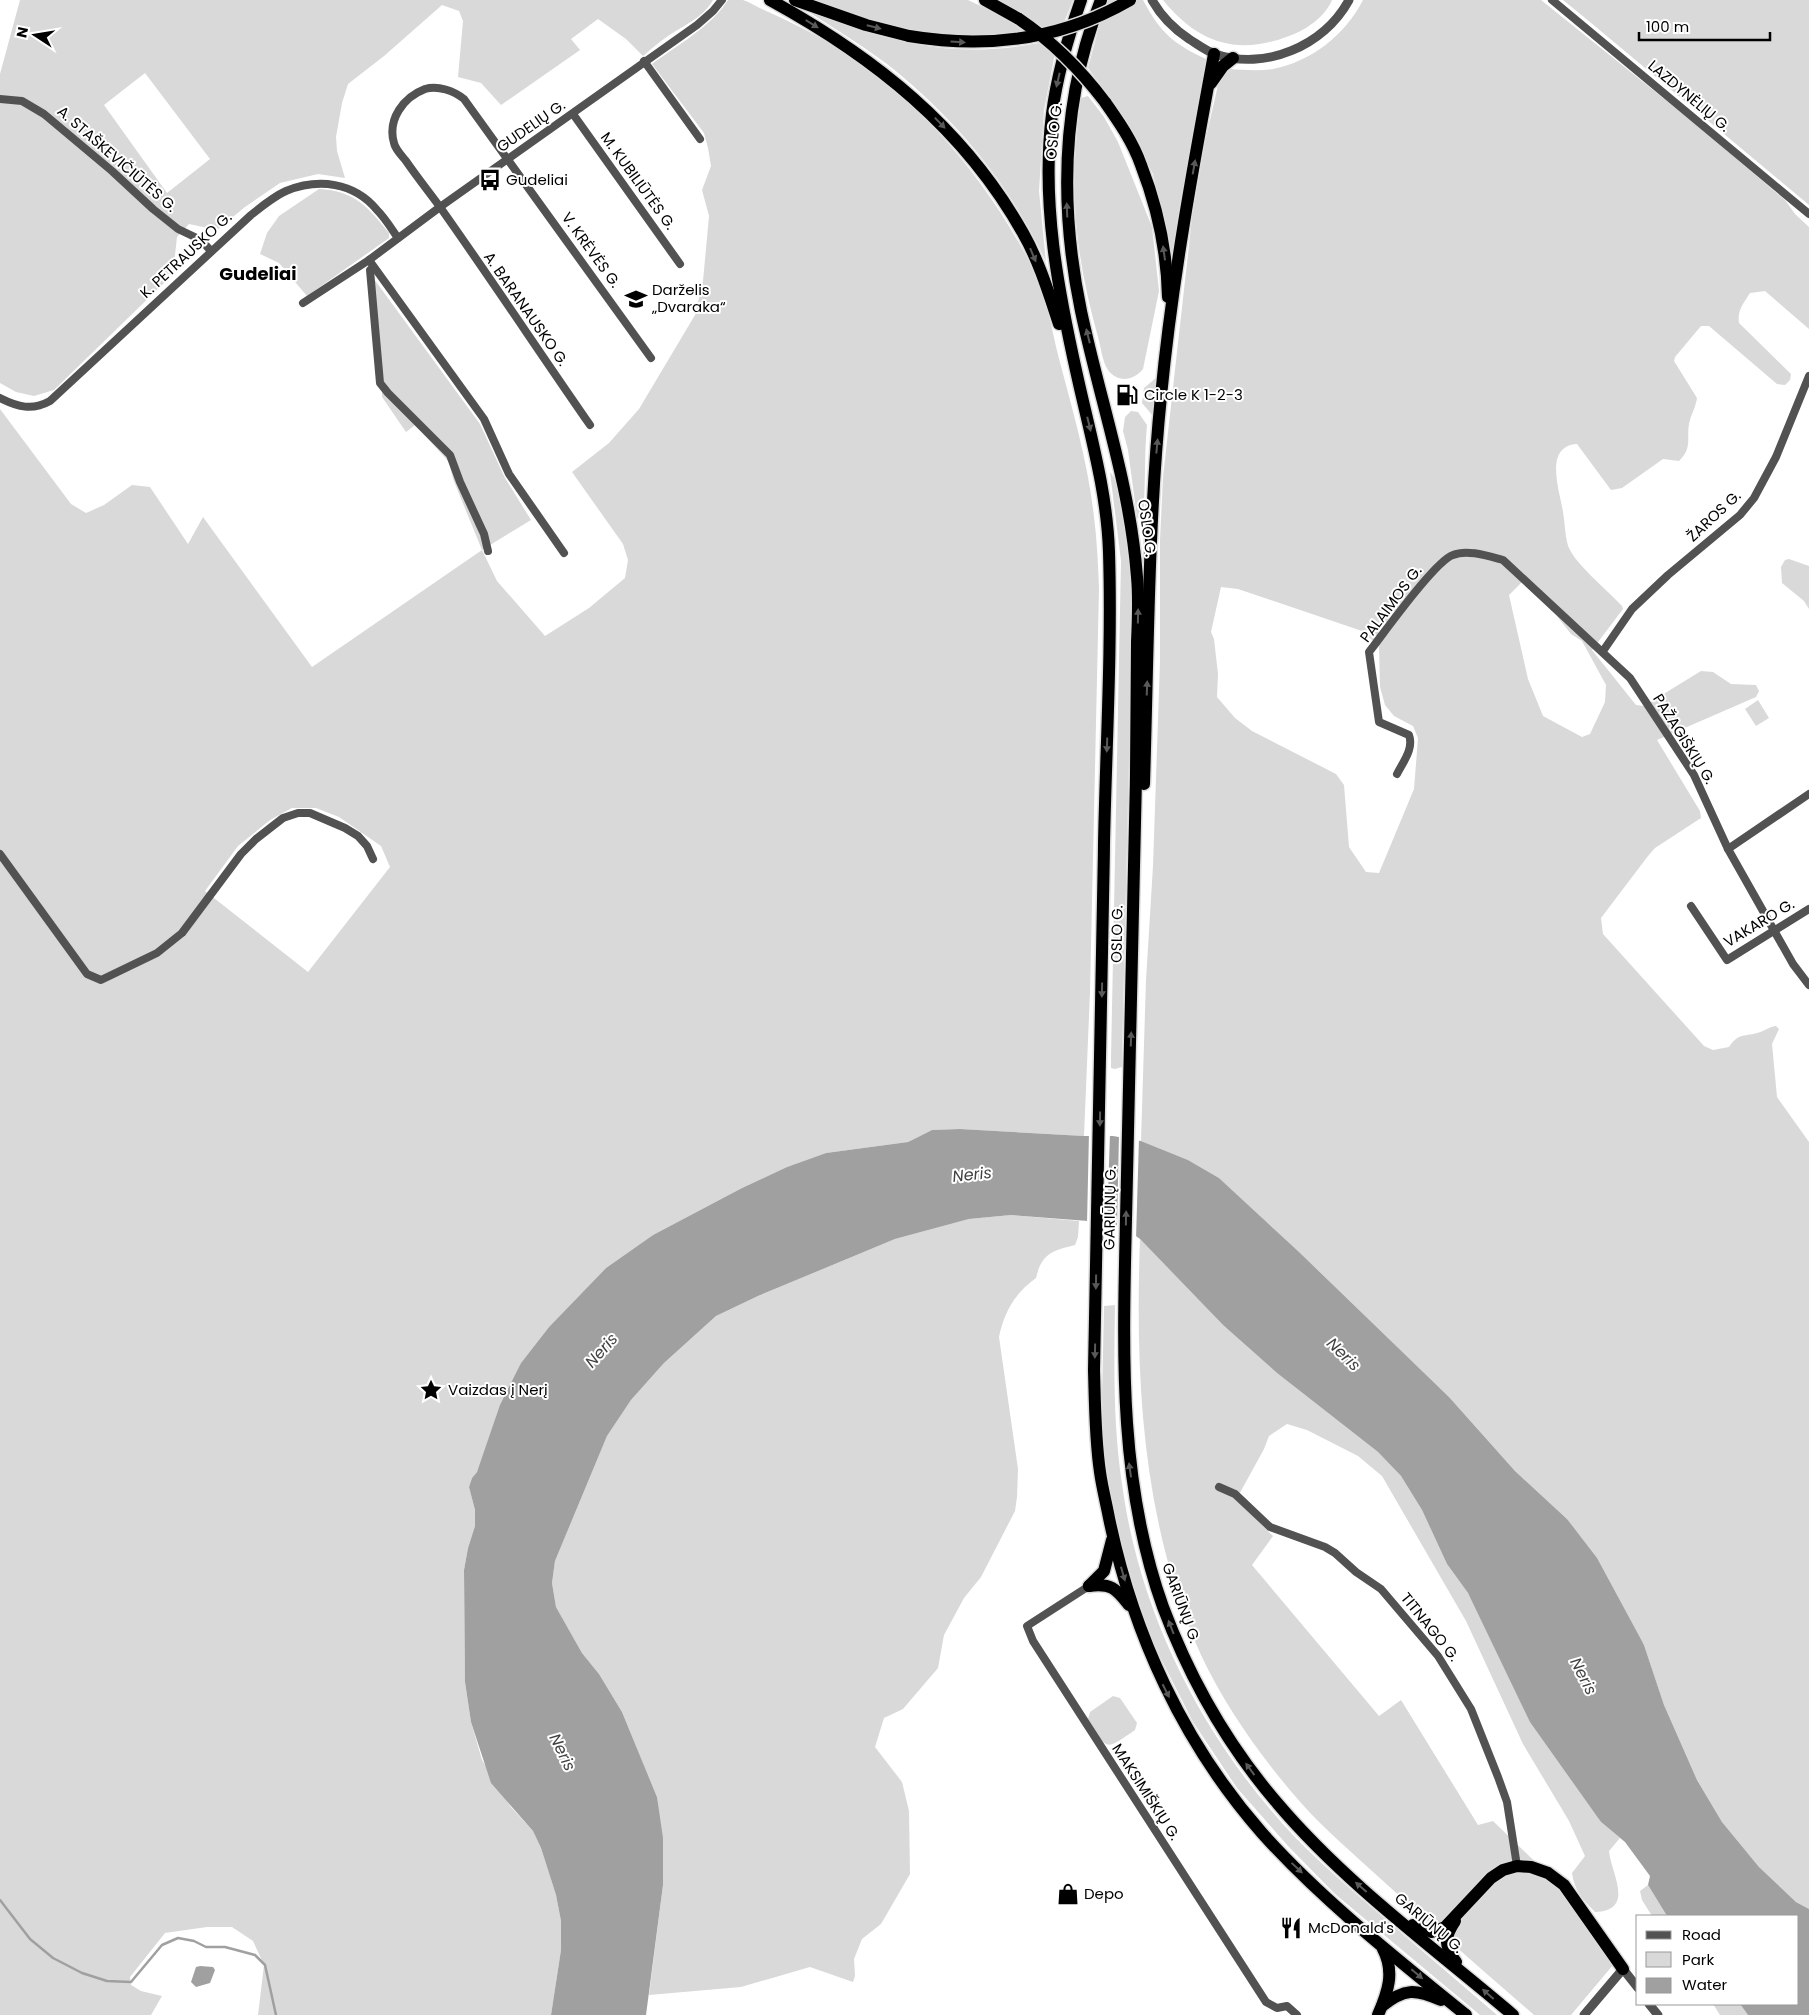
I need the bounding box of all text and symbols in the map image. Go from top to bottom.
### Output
north arrow [10,10,60,60]
scale bar [1639,10,1770,42]
text: 100 m [1646,16,1689,37]
one-way arrow [806,19,819,29]
one-way arrow [867,23,882,31]
text: N [11,25,33,40]
one-way arrow [950,38,966,46]
street label: LAZDYNĖLIŲ G. [1644,55,1735,136]
one-way arrow [1054,73,1062,88]
street label: GUDELIŲ G. [492,94,569,157]
street label: A. STAŠKEVIČIŪTĖS G. [53,101,182,217]
street label: OSLO G. [1040,101,1067,161]
one-way arrow [934,117,946,129]
street label: M. KUBILIŪTĖS G. [596,128,681,234]
one-way arrow [1190,158,1198,174]
bus stop icon: Gudeliai [477,167,503,193]
place label: Gudeliai [506,169,568,190]
one-way arrow [1063,202,1071,218]
street label: K. PETRAUSKO G. [135,207,236,303]
street label: V. KRĖVĖS G. [557,208,626,292]
one-way arrow [1160,245,1168,261]
street label: A. BARANAUSKO G. [479,247,574,370]
one-way arrow [1030,248,1037,263]
district label: Gudeliai [219,261,297,286]
place label: Darželis „Dvaraka“ [651,279,726,317]
school or university icon: Darželis „Dvaraka“ [623,286,649,312]
one-way arrow [1084,329,1092,344]
fuel station icon: Circle K 1-2-3 [1114,382,1140,408]
place label: Circle K 1-2-3 [1144,384,1243,405]
one-way arrow [1085,417,1093,432]
one-way arrow [1153,438,1161,454]
street label: ŽAROS G. [1682,485,1745,546]
street label: OSLO G. [1133,498,1162,558]
street label: PALAIMOS G. [1355,561,1426,647]
one-way arrow [1134,608,1142,624]
one-way arrow [1143,680,1151,696]
street label: PAŽAGIŠKIŲ G. [1648,690,1721,788]
one-way arrow [1103,737,1111,753]
street label: VAKARO G. [1719,893,1798,952]
street label: OSLO G. [1105,905,1128,963]
one-way arrow [1098,982,1106,998]
one-way arrow [1127,1031,1135,1047]
one-way arrow [1096,1112,1104,1128]
water label: Neris [951,1161,993,1188]
street label: GARIŪNŲ G. [1098,1166,1121,1250]
one-way arrow [1123,1210,1131,1226]
one-way arrow [1092,1274,1100,1290]
water label: Neris [580,1328,623,1373]
water label: Neris [1321,1332,1366,1376]
one-way arrow [1090,1343,1098,1359]
place icon: Vaizdas į Nerį [418,1377,444,1403]
place label: Vaizdas į Nerį [448,1379,548,1400]
one-way arrow [1126,1462,1134,1478]
street label: GARIŪNŲ G. [1157,1560,1206,1646]
one-way arrow [1119,1567,1127,1582]
street label: TITNAGO G. [1396,1588,1465,1665]
one-way arrow [1167,1619,1175,1634]
water label: Neris [1564,1653,1603,1699]
one-way arrow [1163,1684,1171,1698]
water label: Neris [544,1729,582,1775]
street label: MAKSIMIŠKIŲ G. [1107,1739,1186,1844]
one-way arrow [1245,1762,1255,1775]
one-way arrow [1290,1862,1302,1874]
shop icon: Depo [1055,1881,1081,1907]
one-way arrow [1356,1881,1368,1893]
place label: Depo [1084,1883,1124,1904]
street label: GARIŪNŲ G. [1390,1888,1468,1958]
restaurant icon: McDonald's [1278,1915,1304,1941]
legend [1636,1915,1799,2005]
place label: McDonald's [1308,1917,1394,1938]
text: Road [1682,1924,1721,1945]
text: Park [1682,1949,1714,1970]
one-way arrow [1411,1968,1423,1979]
text: Water [1682,1974,1728,1995]
one-way arrow [1482,1989,1495,2000]

